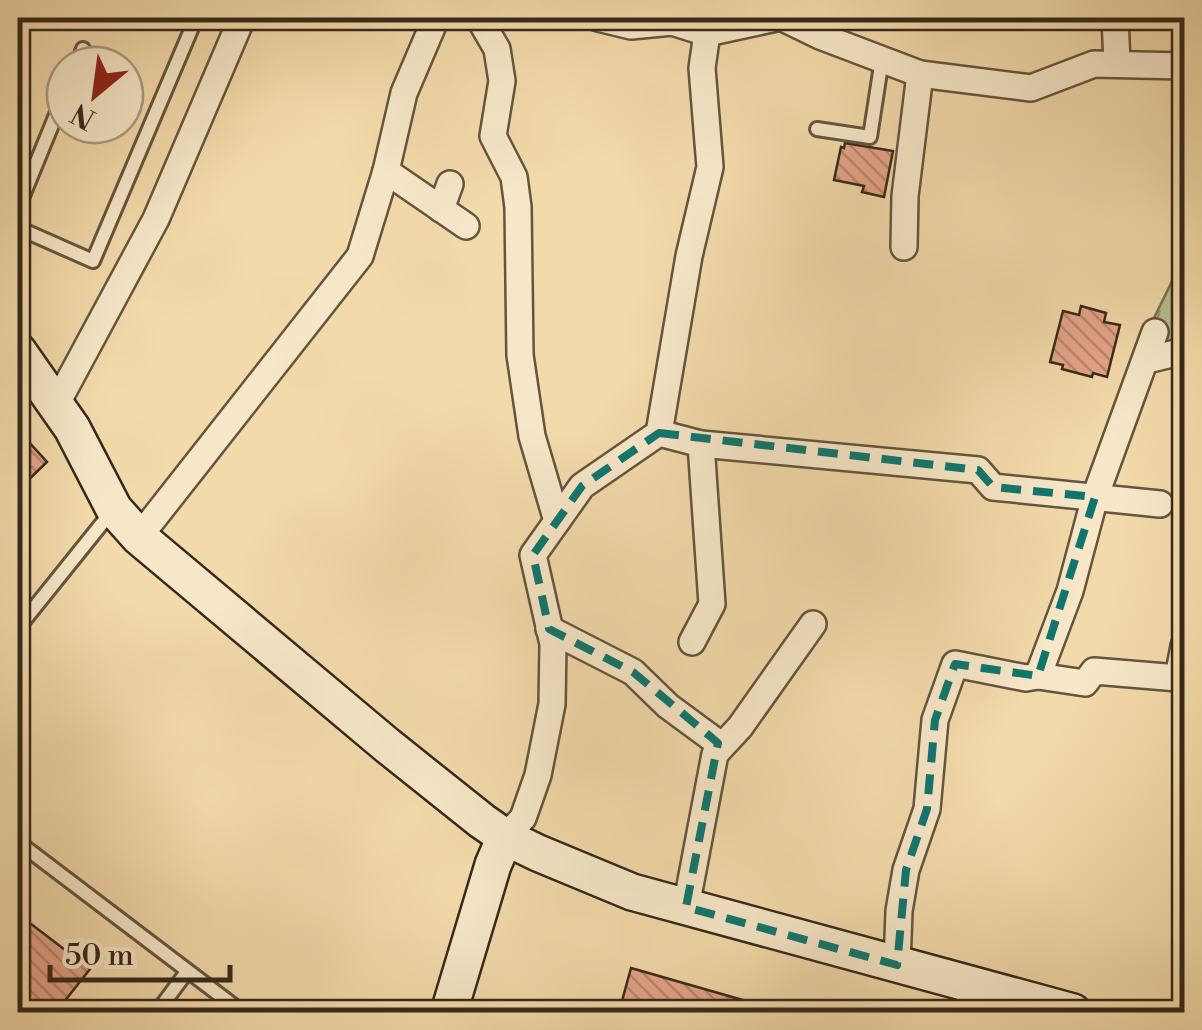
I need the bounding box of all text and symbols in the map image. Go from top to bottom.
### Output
north arrow [45,45,145,145]
text: N [65,95,102,136]
scale bar [50,920,230,982]
text: 50 m [65,937,134,975]

